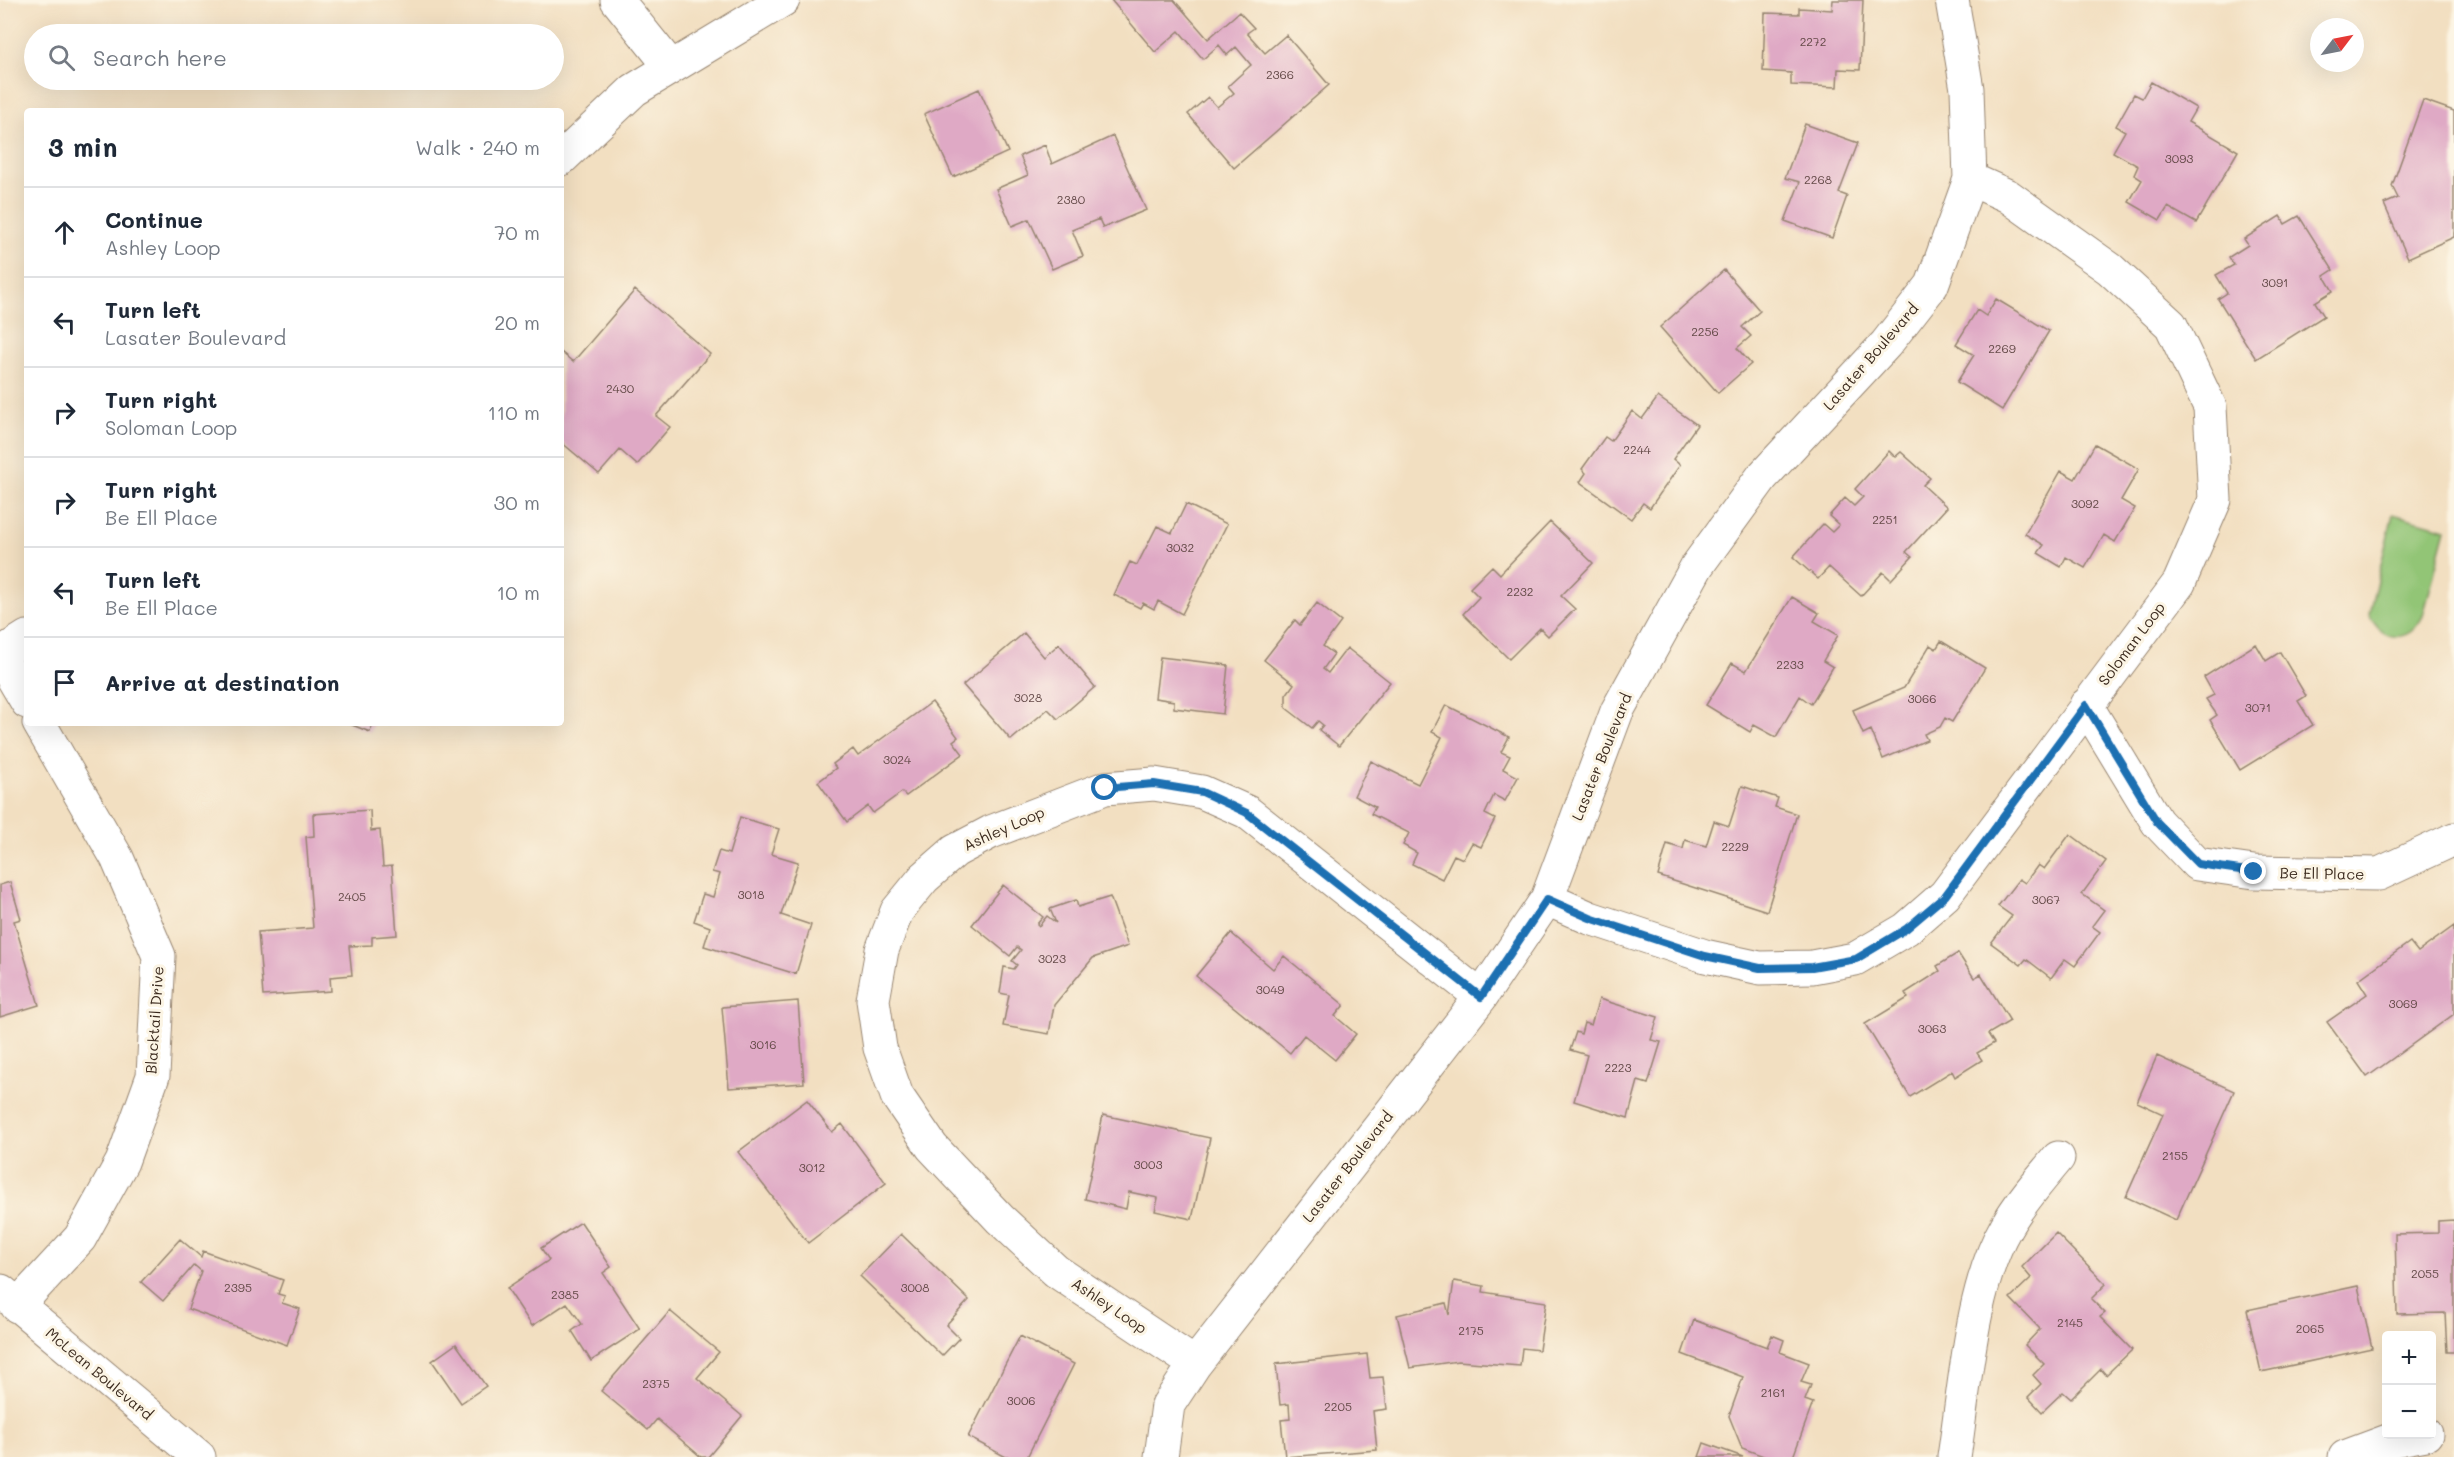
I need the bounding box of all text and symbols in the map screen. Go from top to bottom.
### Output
north arrow [2310,18,2364,72]
search box [24,24,564,90]
house number: 2272 [1800,33,1826,49]
icon: search [45,41,78,74]
text: Search here [93,43,227,72]
house number: 2366 [1266,66,1294,82]
text: 3 min [48,130,117,164]
text: Walk · 240 m [415,134,540,160]
house number: 3093 [2165,150,2193,166]
house number: 2268 [1804,171,1832,187]
house number: 2380 [1057,191,1086,207]
text: Continue [105,205,203,234]
icon: ahead [48,216,81,249]
text: 70 m [494,219,540,245]
text: Ashley Loop [105,234,221,260]
house number: 3091 [2262,274,2288,290]
text: Turn left [105,295,201,324]
street label: Lasater Boulevard [1818,299,1922,414]
icon: left [48,306,81,339]
text: 20 m [494,309,540,335]
house number: 2256 [1691,323,1719,339]
text: Lasater Boulevard [105,324,286,350]
house number: 2269 [1988,340,2016,356]
house number: 2430 [606,380,635,396]
text: Turn right [105,385,217,414]
icon: right [48,396,81,429]
text: 110 m [487,399,540,425]
text: Soloman Loop [105,414,237,440]
house number: 2244 [1623,441,1651,457]
text: Turn right [105,475,217,504]
icon: right [48,486,81,519]
text: 30 m [494,489,540,515]
house number: 3092 [2071,495,2099,511]
text: Be Ell Place [105,504,218,530]
house number: 2251 [1872,511,1898,527]
house number: 3032 [1166,539,1194,555]
text: Turn left [105,565,201,594]
icon: left [48,576,81,609]
text: 10 m [496,579,540,605]
house number: 2232 [1506,583,1534,599]
text: Be Ell Place [105,594,218,620]
street label: Soloman Loop [2093,598,2169,689]
house number: 2233 [1776,656,1804,672]
icon: arrive [48,666,81,699]
text: Arrive at destination [105,668,340,697]
house number: 3028 [1014,689,1042,705]
street label: Lasater Boulevard [1566,690,1636,823]
house number: 3066 [1908,690,1936,706]
house number: 3071 [2245,699,2271,715]
house number: 3024 [883,751,911,767]
route start [1091,774,1117,800]
street label: Ashley Loop [960,801,1047,855]
house number: 2229 [1721,838,1749,854]
route end [2240,858,2266,884]
street label: Be Ell Place [2279,862,2365,884]
house number: 3018 [737,886,765,902]
house number: 2405 [338,888,366,904]
house number: 3067 [2032,891,2061,907]
house number: 3023 [1038,950,1066,966]
street label: Blacktail Drive [140,965,168,1074]
house number: 3049 [1256,981,1284,997]
house number: 3069 [2389,995,2417,1011]
house number: 3063 [1918,1020,1946,1036]
house number: 3016 [749,1036,777,1052]
house number: 2223 [1604,1059,1632,1075]
street label: Lasater Boulevard [1298,1107,1397,1226]
house number: 2155 [2162,1147,2188,1163]
house number: 3003 [1134,1156,1162,1172]
house number: 3012 [799,1159,825,1175]
house number: 2055 [2411,1265,2439,1281]
street label: Ashley Loop [1068,1273,1151,1338]
house number: 2395 [224,1279,252,1295]
house number: 3008 [900,1279,930,1295]
house number: 2385 [551,1286,579,1302]
house number: 2145 [2057,1314,2083,1330]
house number: 2065 [2296,1320,2324,1336]
street label: McLean Boulevard [42,1322,157,1424]
house number: 2175 [1458,1322,1484,1338]
map controls [2382,1331,2436,1439]
button: + [2382,1331,2436,1385]
house number: 2375 [642,1375,670,1391]
house number: 2161 [1761,1384,1785,1400]
button: − [2382,1385,2436,1439]
house number: 3006 [1006,1392,1036,1408]
house number: 2205 [1324,1398,1352,1414]

